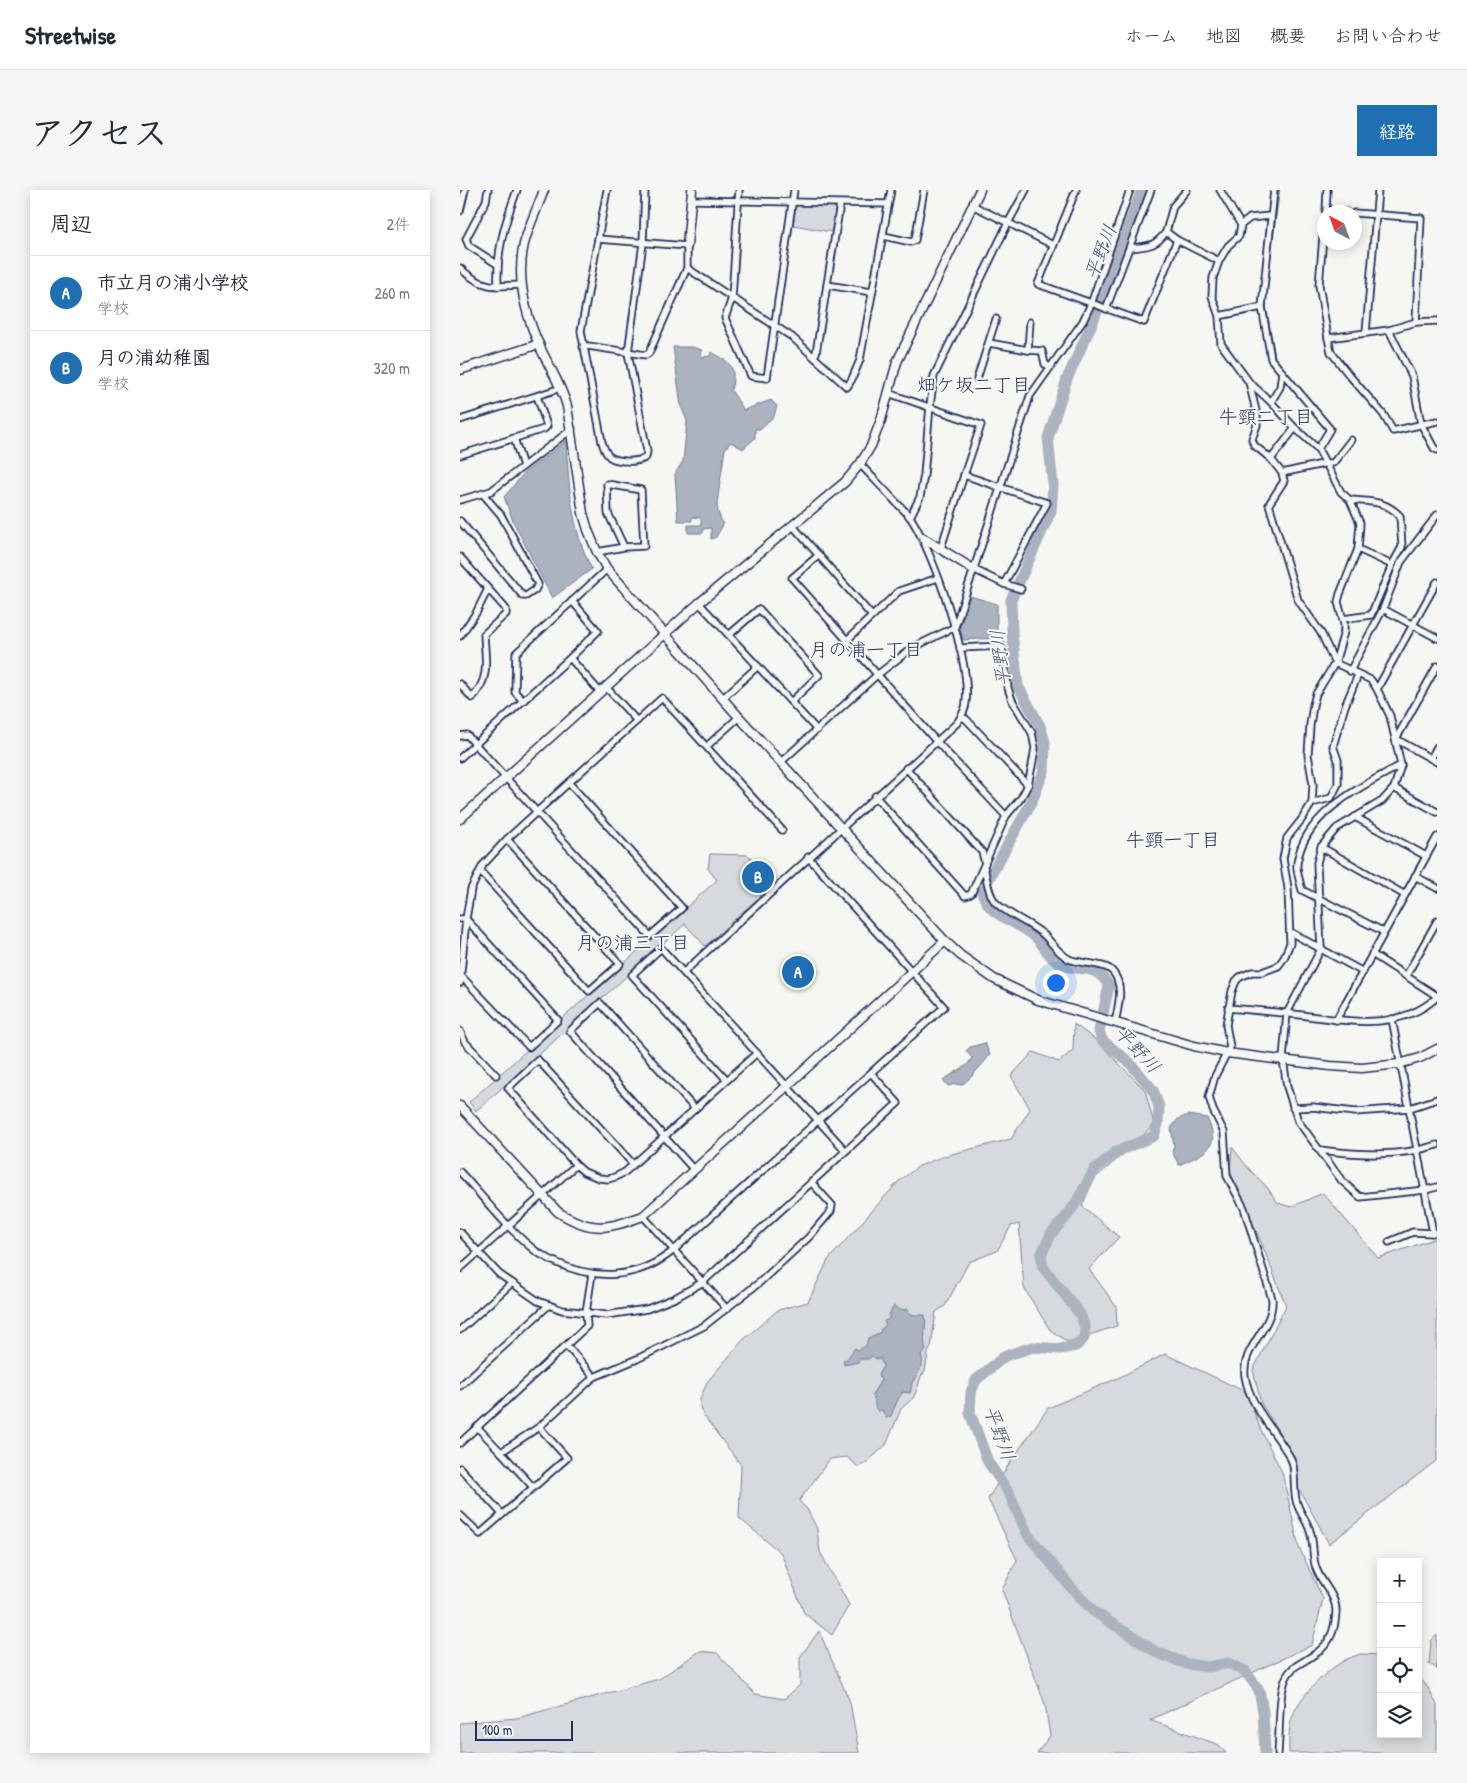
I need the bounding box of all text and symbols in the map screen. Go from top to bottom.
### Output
text: Streetwise [25,19,116,51]
text: ホーム [1125,23,1178,48]
text: 地図 [1206,23,1242,48]
text: 概要 [1270,23,1306,48]
text: お問い合わせ [1334,23,1442,48]
button: 経路 [1357,105,1437,156]
text: アクセス [30,109,168,156]
north arrow [1317,205,1362,250]
text: 周辺 [50,209,92,238]
text: 2件 [387,213,410,235]
water label: 平野川 [1078,221,1122,283]
text: 市立月の浦小学校 [97,269,249,295]
text: A [62,282,70,304]
text: 260 m [374,282,410,304]
text: 学校 [97,297,129,319]
text: 月の浦幼稚園 [97,344,211,370]
text: B [62,357,70,379]
text: 320 m [374,357,410,379]
district label: 畑ケ坂二丁目 [917,371,1031,397]
text: 学校 [97,372,129,394]
district label: 牛頸二丁目 [1218,403,1314,429]
water label: 平野川 [984,628,1016,688]
district label: 月の浦一丁目 [809,636,923,662]
district label: 牛頸一丁目 [1125,826,1221,852]
pin: B [742,858,774,896]
district label: 月の浦三丁目 [576,929,690,955]
pin: A [782,953,814,991]
your location [1043,970,1069,996]
water label: 平野川 [1109,1019,1167,1079]
water label: 平野川 [978,1402,1022,1464]
map controls [1377,1558,1422,1738]
button: + [1377,1558,1422,1603]
button: − [1377,1603,1422,1648]
button: locate [1377,1648,1422,1693]
button: layers [1377,1693,1422,1738]
scale bar [475,1718,572,1741]
text: 100 m [482,1720,512,1739]

